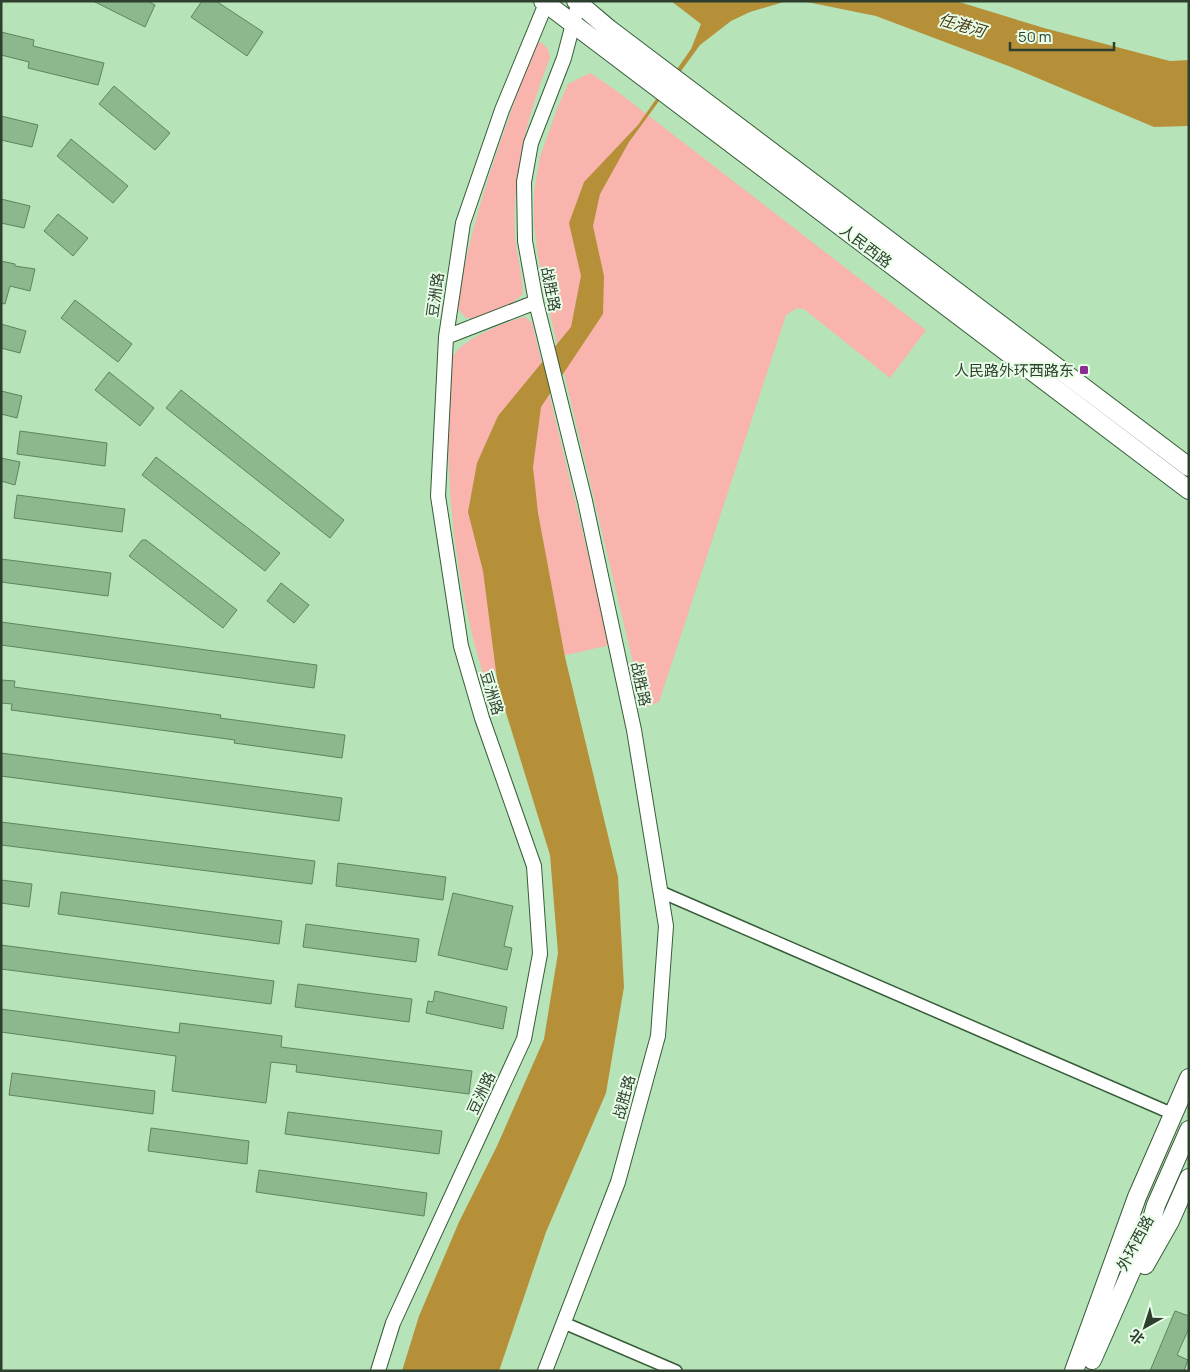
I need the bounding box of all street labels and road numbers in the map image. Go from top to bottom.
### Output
street label: 人民西路 [836,220,896,272]
street label: 战胜路 [536,265,566,313]
street label: 豆洲路 [421,271,449,319]
street label: 战胜路 [626,660,656,708]
street label: 豆洲路 [475,668,509,718]
street label: 豆洲路 [462,1068,500,1118]
street label: 战胜路 [608,1073,640,1121]
street label: 外环西路 [1112,1212,1158,1274]

